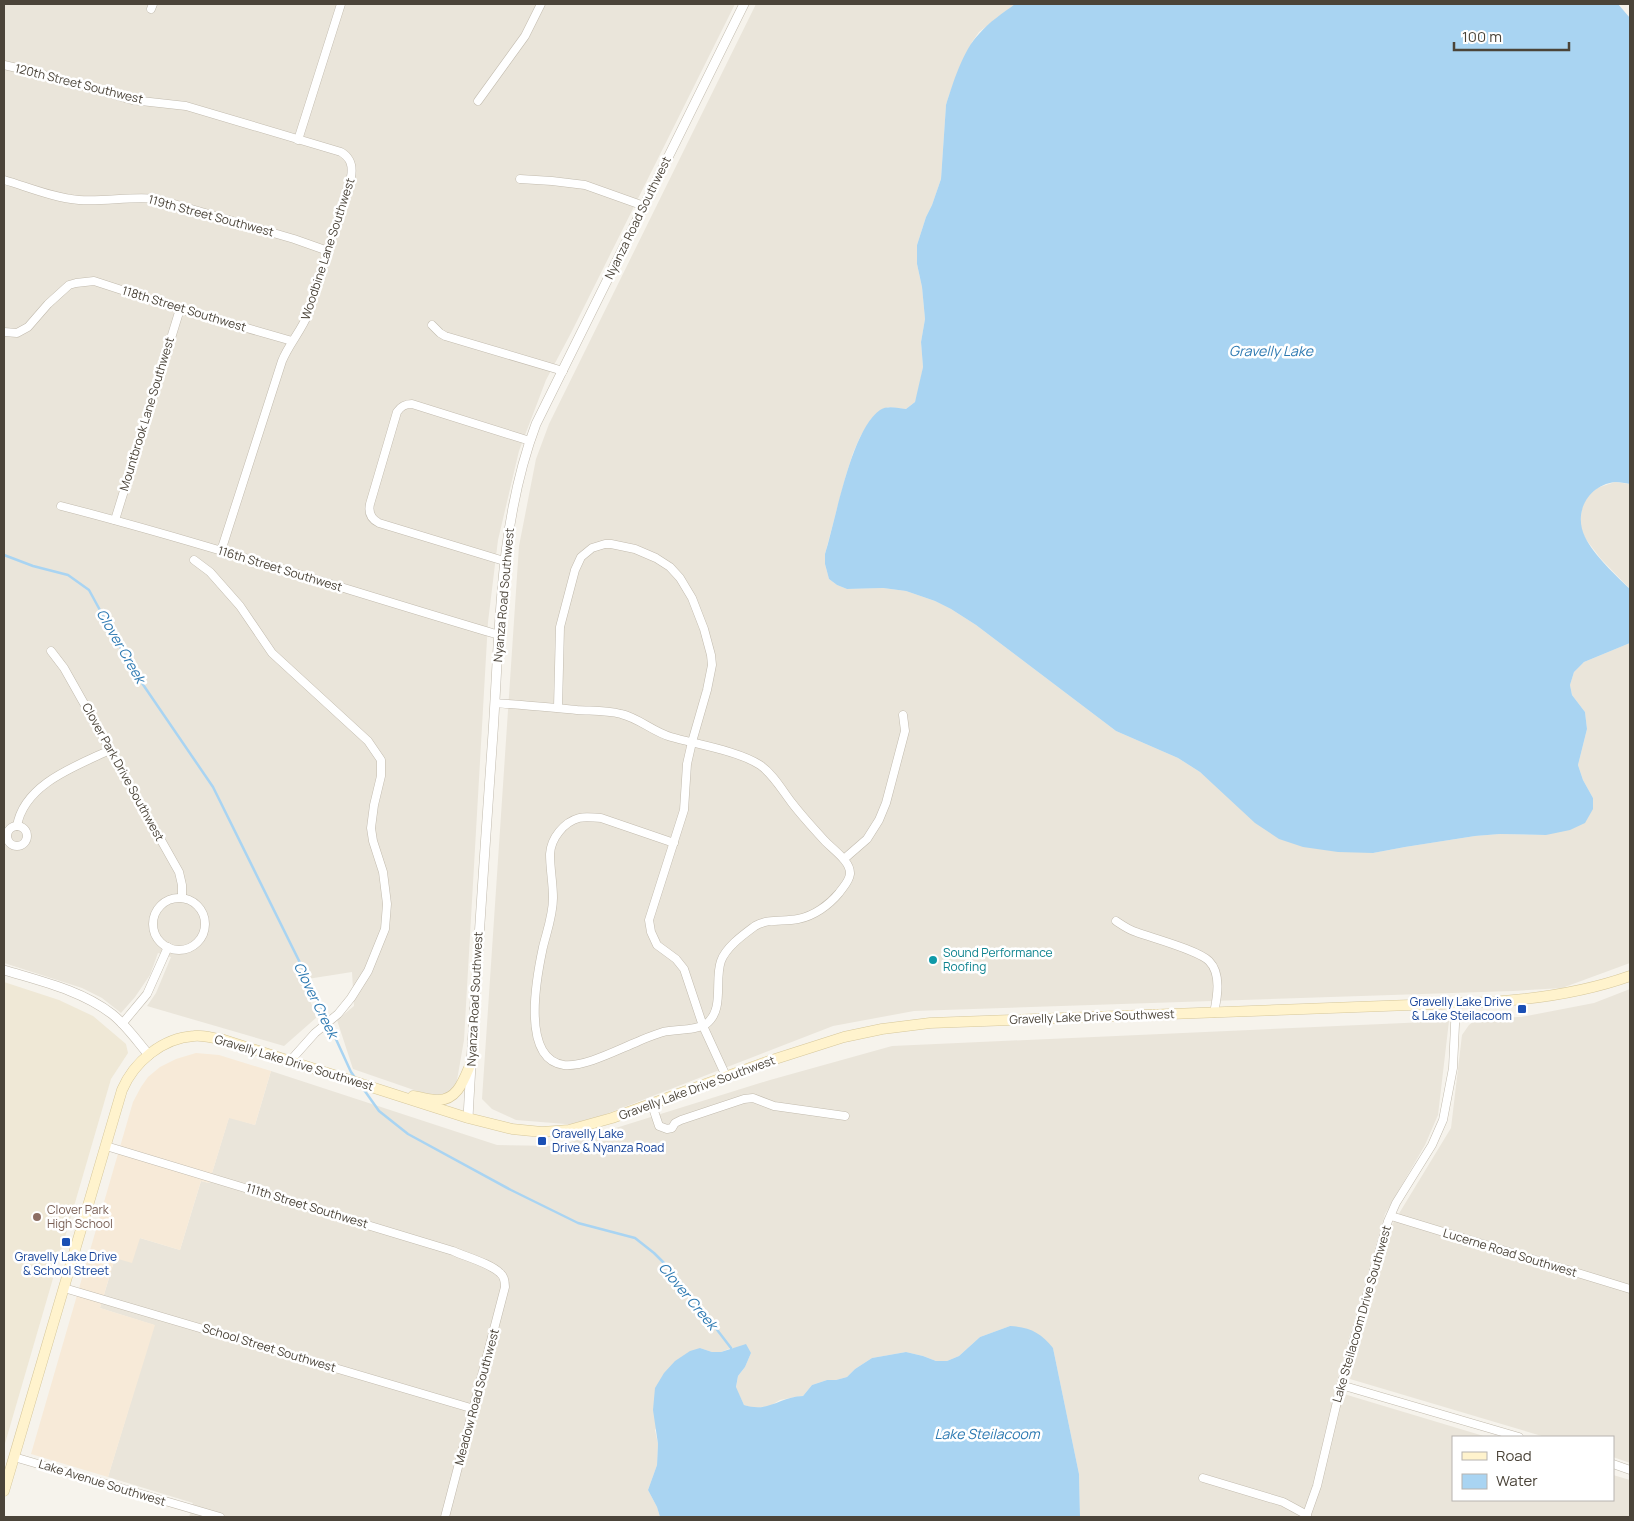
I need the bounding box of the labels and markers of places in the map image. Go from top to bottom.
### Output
place label: Sound Performance Roofing [943,944,1053,975]
marker: Sound Performance Roofing [927,954,939,966]
place label: Gravelly Lake Drive & Lake Steilacoom [1410,993,1512,1024]
marker: Gravelly Lake Drive & Lake Steilacoom [1516,1003,1528,1015]
place label: Gravelly Lake Drive & Nyanza Road [552,1125,664,1156]
marker: Gravelly Lake Drive & Nyanza Road [536,1135,548,1147]
place label: Clover Park High School [47,1201,113,1232]
marker: Clover Park High School [31,1211,43,1223]
marker: Gravelly Lake Drive & School Street [60,1236,72,1248]
place label: Gravelly Lake Drive & School Street [15,1248,117,1279]

